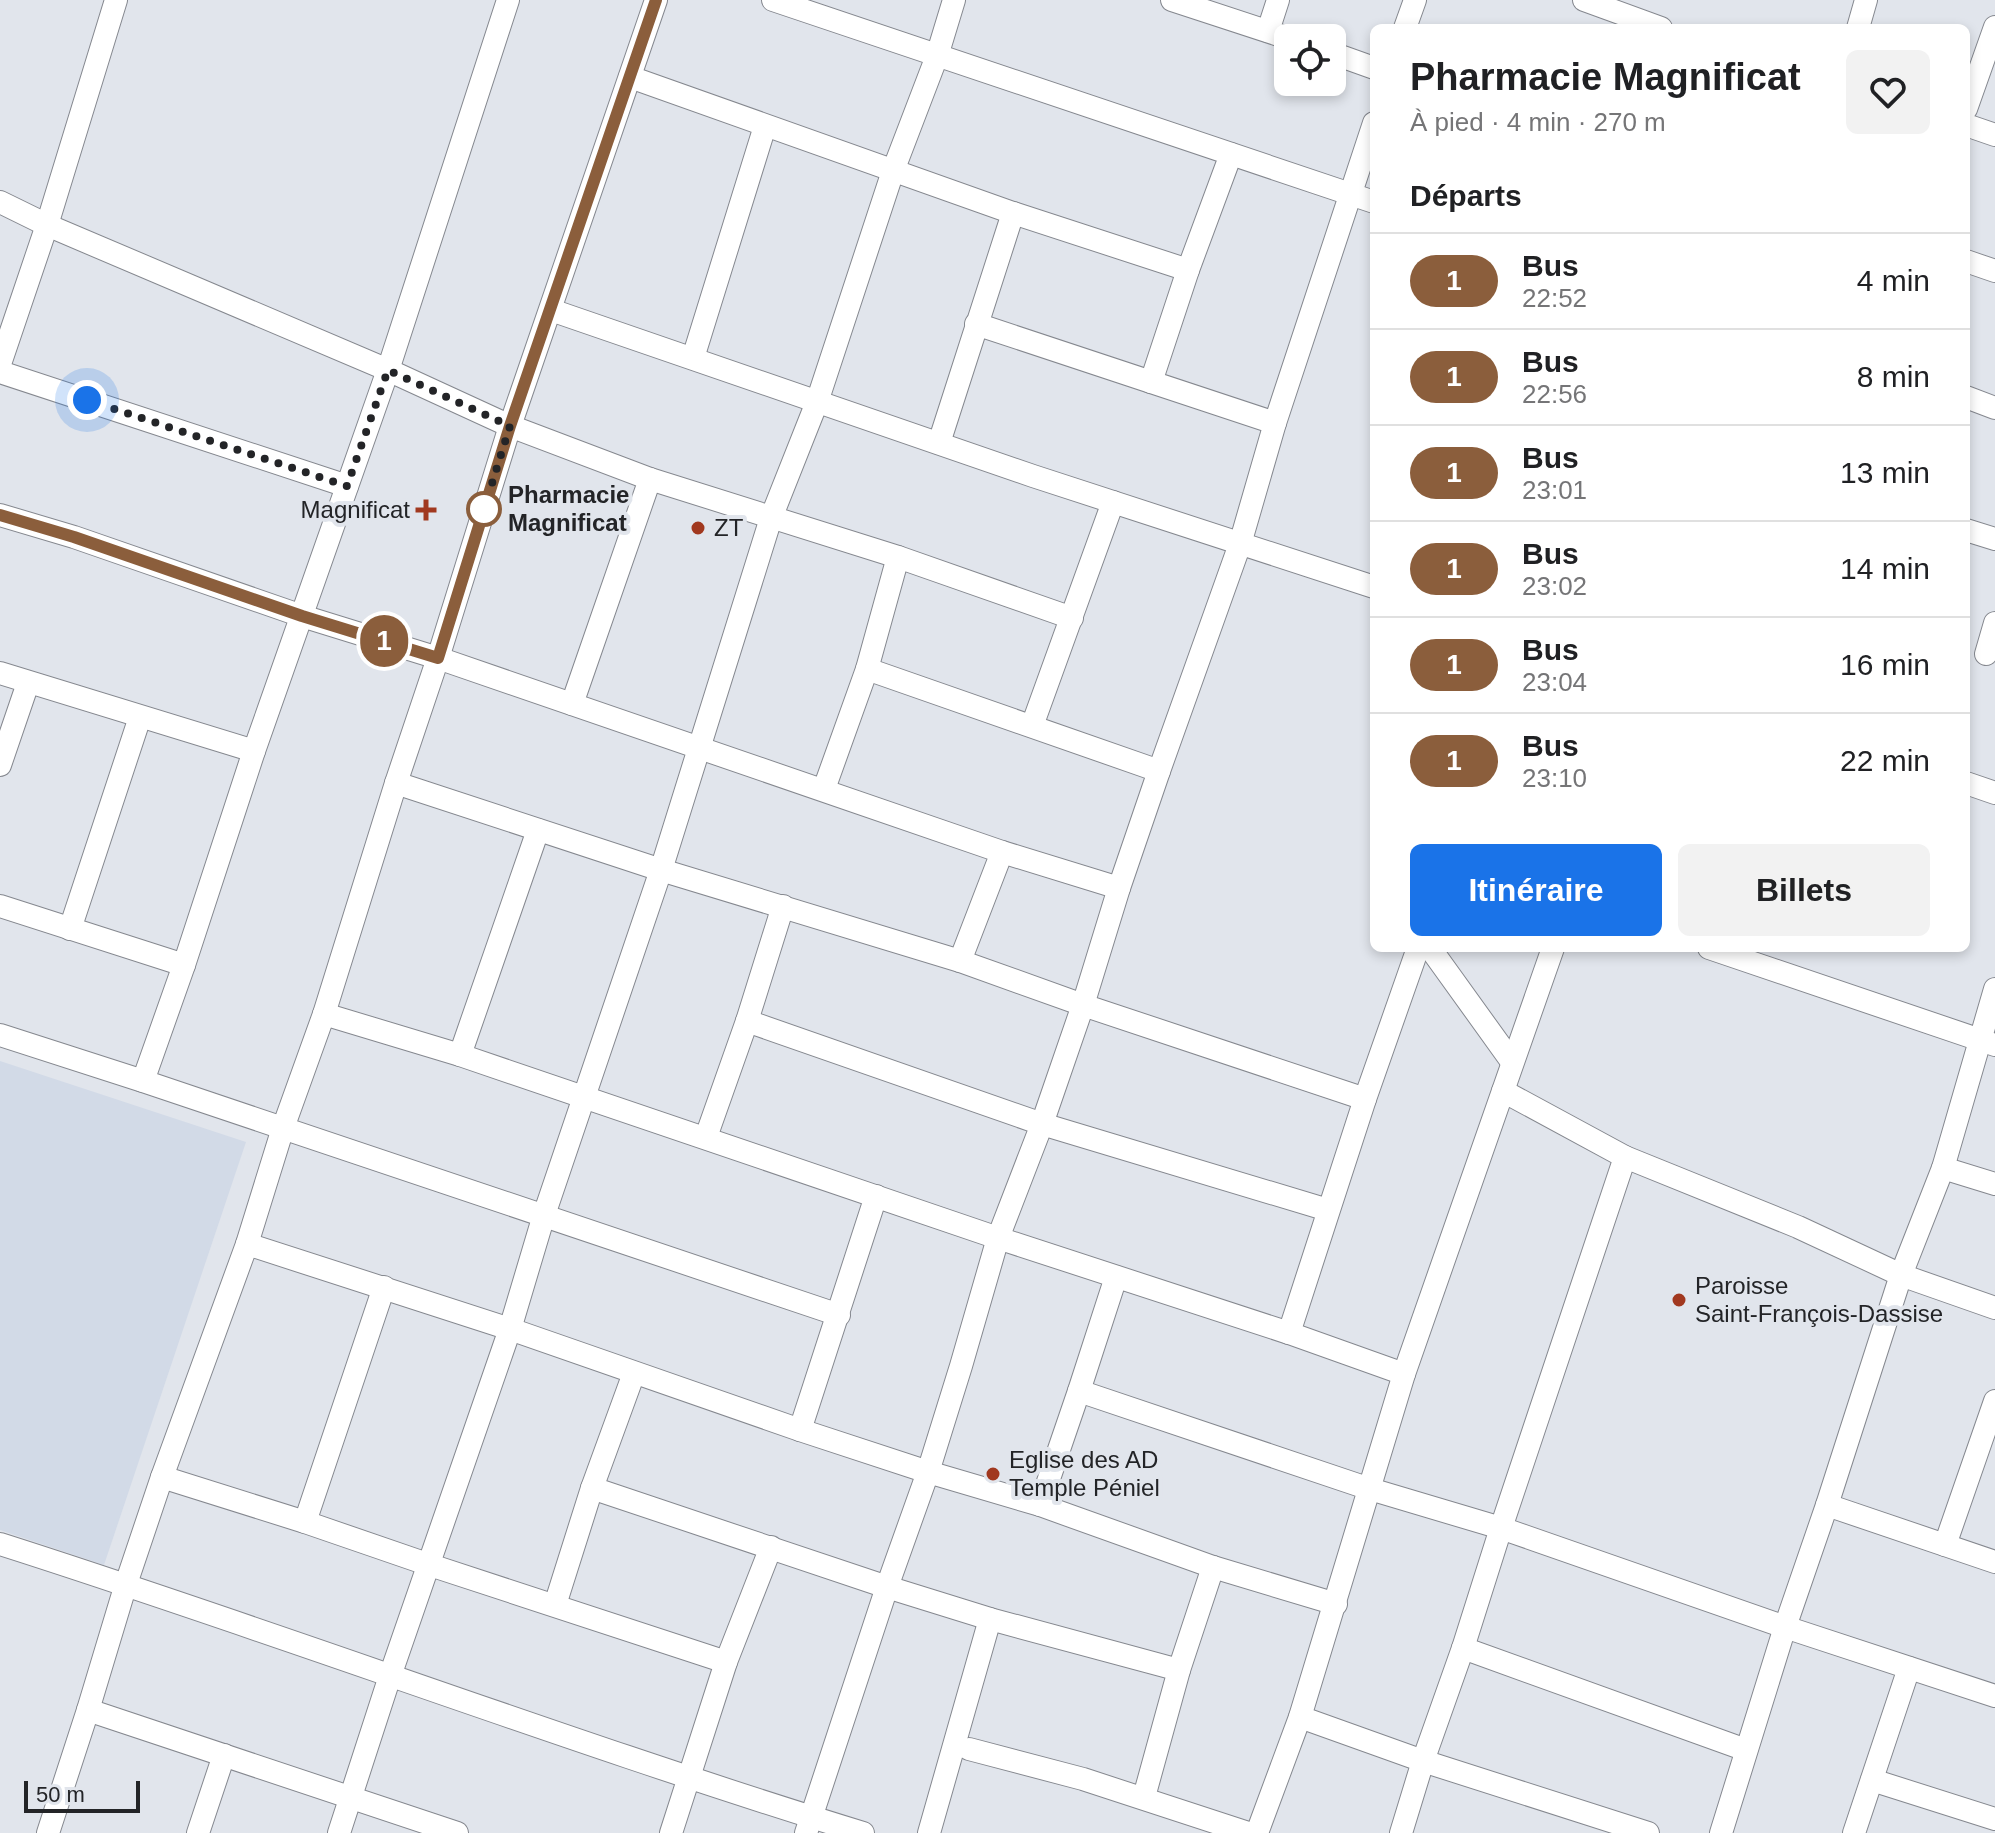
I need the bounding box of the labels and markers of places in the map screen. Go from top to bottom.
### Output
place label: Pharmacie Magnificat [508,481,629,536]
marker: Pharmacie Magnificat [467,492,501,526]
place label: Magnificat [301,496,410,523]
marker: Magnificat [417,501,435,519]
place label: ZT [714,514,744,541]
marker: ZT [689,519,707,537]
place label: Paroisse Saint-François-Dassise [1695,1272,1943,1327]
marker: Paroisse Saint-François-Dassise [1670,1291,1688,1309]
place label: Eglise des AD Temple Péniel [1009,1446,1160,1501]
marker: Eglise des AD Temple Péniel [984,1465,1002,1483]

